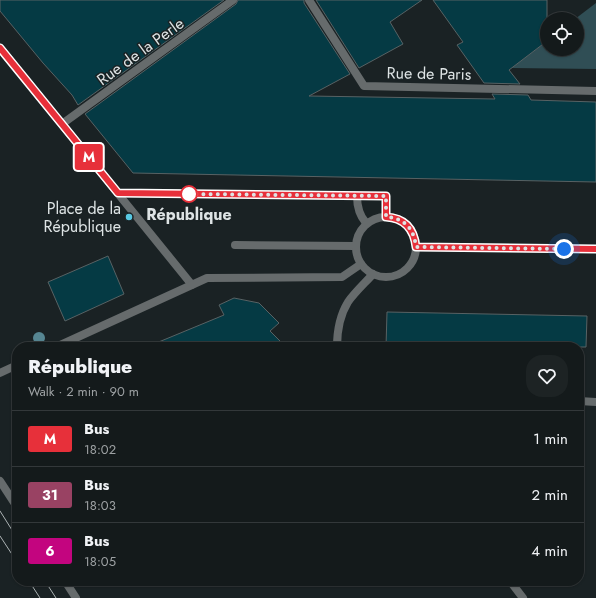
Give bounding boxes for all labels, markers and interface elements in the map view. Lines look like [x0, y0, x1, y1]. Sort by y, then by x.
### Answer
street label: Rue de la Perle [92, 12, 189, 91]
map controls [540, 12, 584, 56]
button: locate [540, 12, 584, 56]
street label: Rue de Paris [386, 61, 472, 86]
line badge: M [76, 144, 102, 170]
text: M [83, 147, 95, 167]
marker: République [180, 185, 198, 203]
place label: Place de la République [44, 197, 121, 238]
place label: République [146, 203, 232, 226]
marker: Place de la République [124, 212, 134, 222]
your location [554, 239, 574, 259]
text: République [28, 353, 132, 380]
button: heart [526, 355, 568, 397]
text: Walk · 2 min · 90 m [28, 382, 139, 401]
text: Bus [84, 418, 109, 440]
text: 1 min [533, 428, 568, 450]
text: M [44, 429, 56, 449]
text: 18:02 [84, 440, 116, 459]
text: Bus [84, 474, 109, 496]
text: 2 min [531, 484, 568, 506]
text: 31 [42, 485, 58, 505]
text: 18:03 [84, 496, 116, 515]
text: Bus [84, 530, 109, 552]
text: 4 min [531, 540, 568, 562]
text: 6 [45, 541, 55, 561]
text: 18:05 [84, 552, 116, 571]

